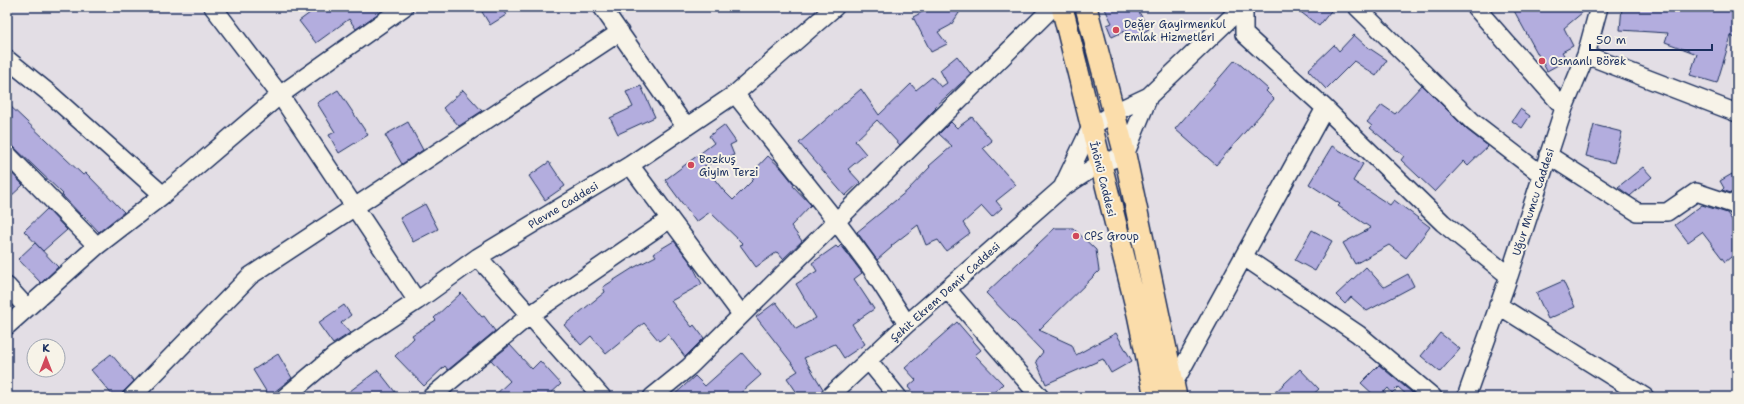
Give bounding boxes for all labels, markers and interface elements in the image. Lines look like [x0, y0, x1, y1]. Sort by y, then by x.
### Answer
place label: Değer Gayirmenkul Emlak Hizmetleri [1124, 17, 1227, 45]
marker: Değer Gayirmenkul Emlak Hizmetleri [1111, 25, 1121, 35]
scale bar [1590, 26, 1712, 52]
text: 50 m [1596, 32, 1626, 48]
place label: Osmanlı Börek [1550, 54, 1626, 69]
marker: Osmanlı Börek [1537, 56, 1547, 66]
street label: İnönü Caddesi [1086, 140, 1119, 218]
street label: Uğur Mumcu Caddesi [1509, 146, 1558, 258]
place label: Bozkuş Giyim Terzi [699, 152, 758, 180]
marker: Bozkuş Giyim Terzi [686, 160, 696, 170]
street label: Plevne Caddesi [525, 178, 601, 232]
place label: CPS Group [1084, 229, 1139, 244]
marker: CPS Group [1071, 231, 1081, 241]
street label: Şehit Ekrem Demir Caddesi [887, 239, 1004, 346]
north arrow [26, 338, 66, 378]
text: K [42, 341, 50, 356]

